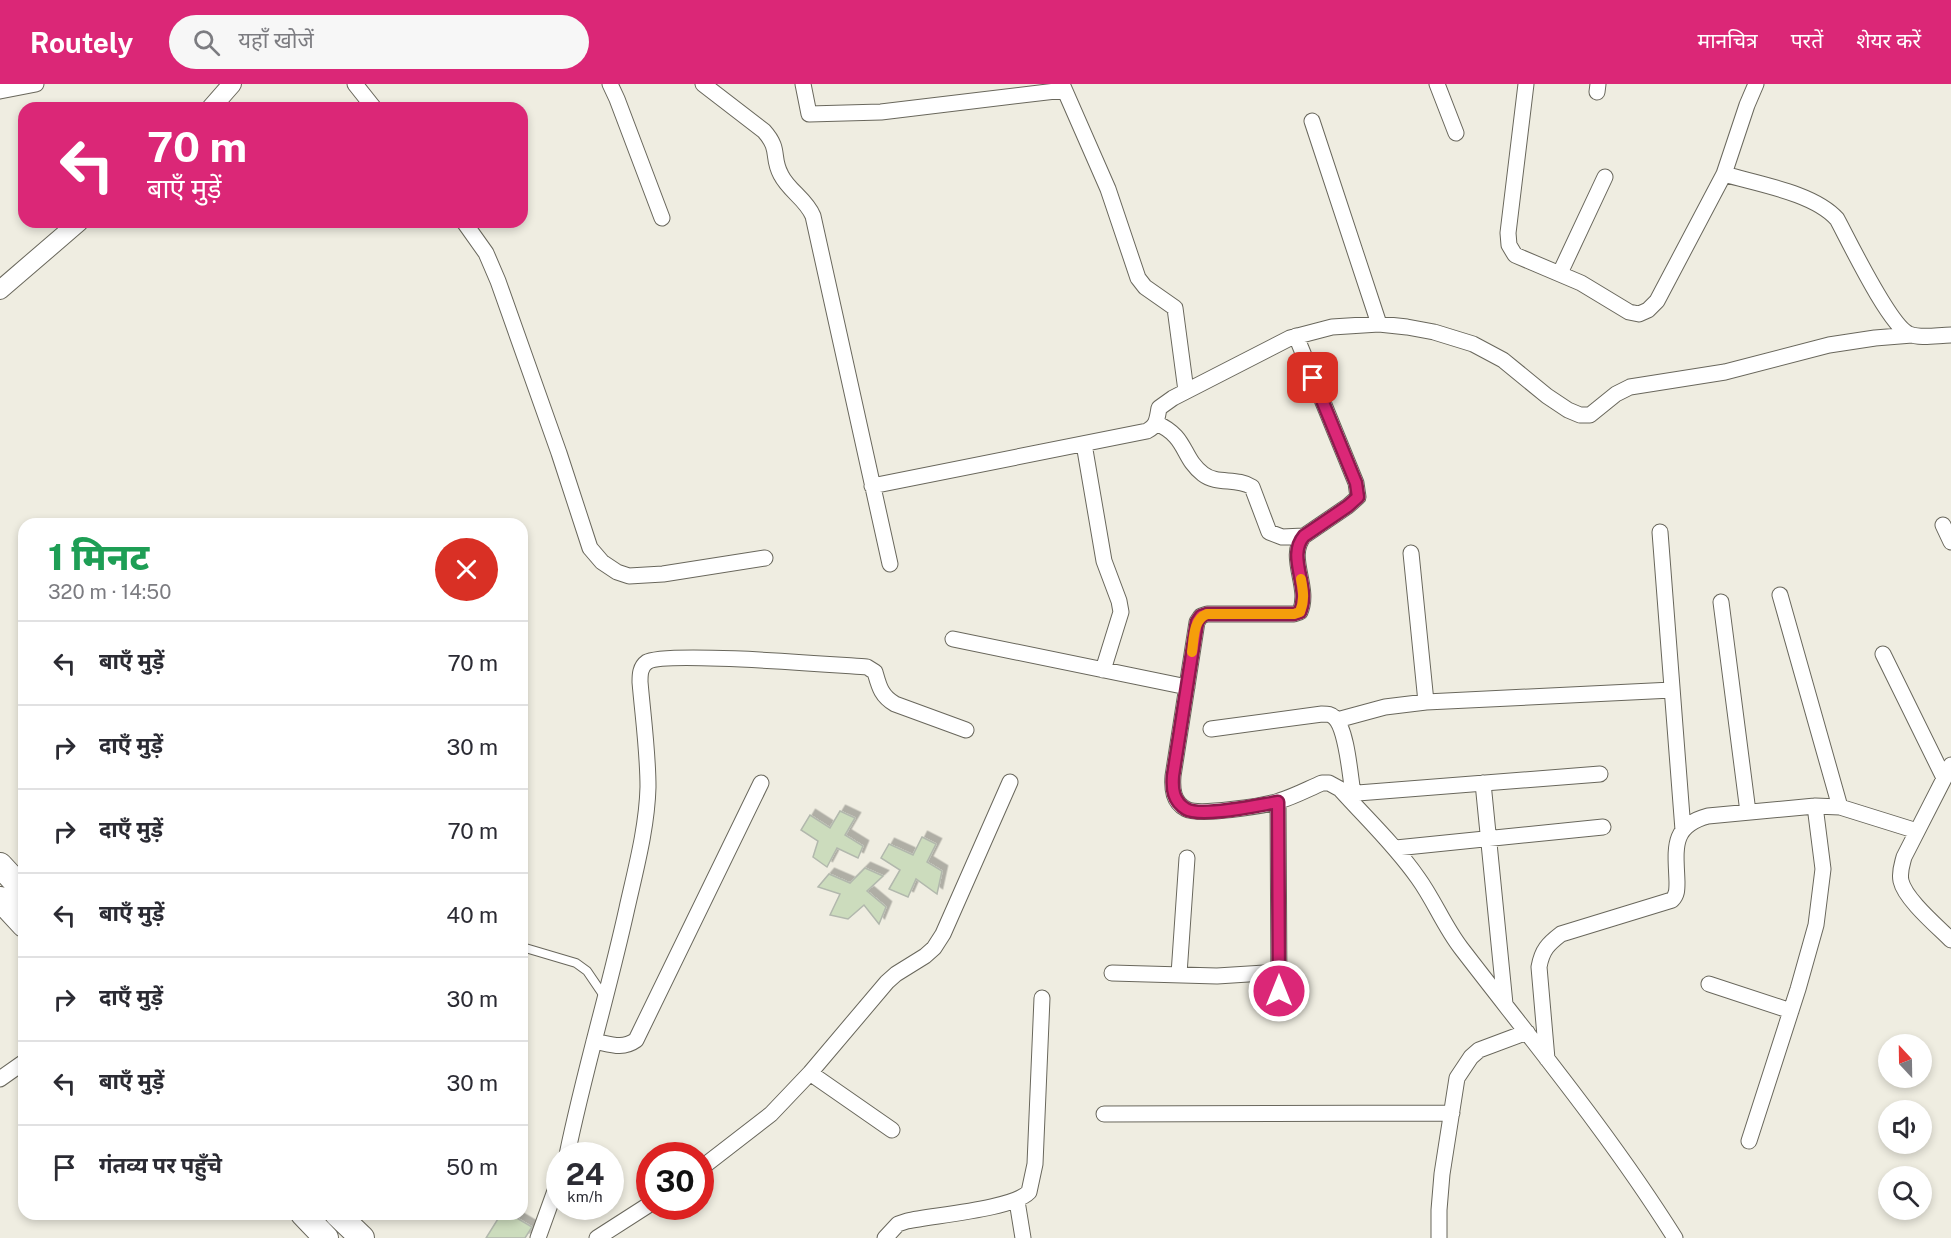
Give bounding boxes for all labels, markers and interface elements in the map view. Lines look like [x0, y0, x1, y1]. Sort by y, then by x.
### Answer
search box [169, 15, 589, 69]
text: Routely [30, 26, 133, 59]
icon: search [190, 26, 223, 59]
text: यहाँ खोजें [238, 27, 314, 53]
text: मानचित्र [1698, 28, 1758, 53]
text: परतें [1791, 28, 1823, 53]
text: शेयर करें [1856, 28, 1921, 53]
text: 70 m [147, 122, 247, 171]
icon: left [48, 126, 126, 204]
text: बाएँ मुड़ें [147, 172, 222, 204]
pin [1287, 352, 1338, 403]
icon: arrive [1296, 361, 1329, 394]
text: 1 मिनट [48, 536, 149, 578]
button: close [435, 538, 498, 601]
text: 320 m · 14:50 [48, 580, 171, 604]
icon: left [48, 647, 81, 680]
text: बाएँ मुड़ें [99, 648, 164, 674]
text: 70 m [447, 650, 498, 676]
icon: right [48, 731, 81, 764]
text: दाएँ मुड़ें [99, 732, 163, 758]
text: 30 m [446, 734, 498, 760]
icon: right [48, 815, 81, 848]
text: दाएँ मुड़ें [99, 816, 163, 842]
text: 70 m [447, 818, 498, 844]
icon: left [48, 899, 81, 932]
text: बाएँ मुड़ें [99, 900, 164, 926]
text: 40 m [446, 902, 498, 928]
position arrow [1247, 959, 1311, 1023]
icon: right [48, 983, 81, 1016]
text: दाएँ मुड़ें [99, 984, 163, 1010]
text: 30 m [446, 986, 498, 1012]
north arrow [1878, 1034, 1932, 1088]
map controls [1878, 1034, 1932, 1220]
icon: left [48, 1067, 81, 1100]
text: बाएँ मुड़ें [99, 1068, 164, 1094]
text: 30 m [446, 1070, 498, 1096]
button: sound [1878, 1100, 1932, 1154]
speed limit sign: 30 [636, 1142, 714, 1220]
icon: arrive [48, 1151, 81, 1184]
text: गंतव्य पर पहुँचे [99, 1152, 222, 1178]
text: 50 m [446, 1154, 498, 1180]
text: 24 [566, 1156, 604, 1192]
button: search [1878, 1166, 1932, 1220]
text: km/h [567, 1188, 603, 1205]

